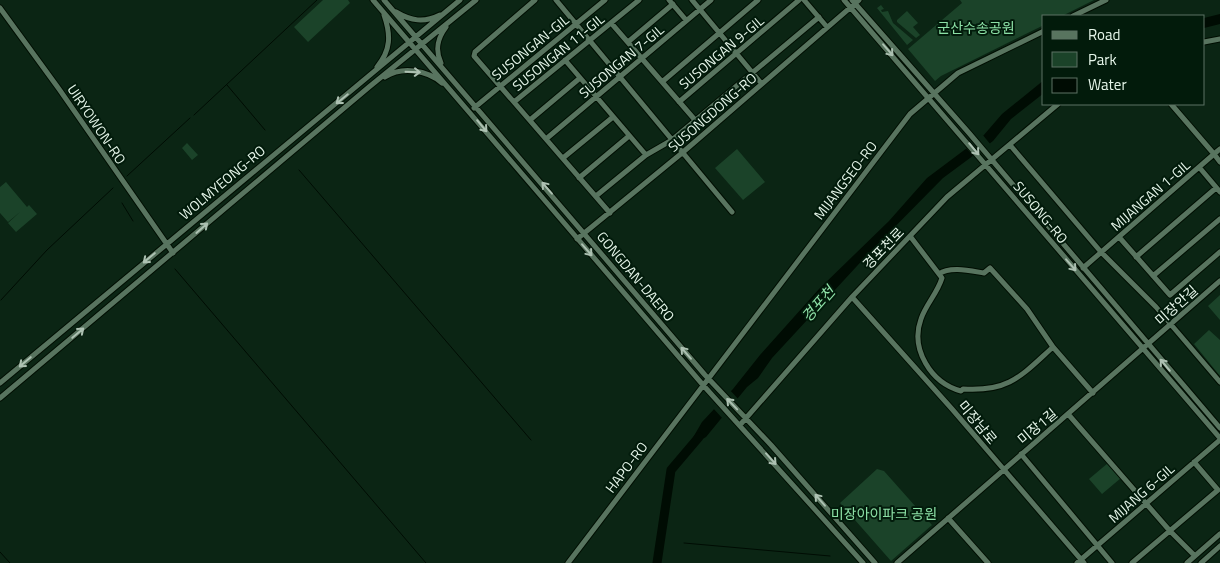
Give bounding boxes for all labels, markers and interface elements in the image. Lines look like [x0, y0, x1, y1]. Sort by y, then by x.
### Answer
street label: SUSONGAN 11-GIL [507, 8, 609, 96]
street label: SUSONGAN-GIL [487, 9, 573, 85]
street label: SUSONGAN 9-GIL [674, 10, 768, 94]
legend [1042, 15, 1205, 105]
park label: 군산수송공원 [937, 17, 1015, 38]
street label: SUSONGAN 7-GIL [574, 19, 668, 103]
text: Road [1088, 23, 1120, 46]
one-way arrow [882, 43, 894, 56]
text: Park [1088, 48, 1117, 71]
one-way arrow [404, 67, 420, 76]
street label: SUSONGDONG-RO [663, 67, 761, 157]
text: Water [1088, 73, 1127, 96]
street label: UIRYOWON-RO [63, 80, 131, 168]
one-way arrow [335, 93, 348, 104]
one-way arrow [476, 120, 488, 133]
street label: MIJANGSEO-RO [808, 136, 882, 224]
street label: WOLMYEONG-RO [174, 140, 270, 224]
one-way arrow [968, 142, 979, 155]
street label: MIJANGAN 1-GIL [1106, 154, 1195, 235]
street label: SUSONG-RO [1009, 176, 1073, 248]
one-way arrow [541, 182, 553, 195]
street label: 경포천로 [858, 222, 909, 274]
one-way arrow [195, 223, 208, 234]
street label: GONGDAN-DAERO [592, 227, 680, 325]
one-way arrow [581, 244, 593, 257]
one-way arrow [143, 252, 156, 263]
one-way arrow [1066, 258, 1077, 271]
water label: 경포천 [796, 279, 842, 327]
street label: 미장안길 [1150, 280, 1202, 330]
one-way arrow [71, 327, 84, 338]
one-way arrow [680, 346, 691, 359]
one-way arrow [18, 357, 31, 368]
one-way arrow [1160, 359, 1171, 372]
street label: 미장남로 [953, 396, 1003, 449]
one-way arrow [726, 397, 738, 410]
street label: 미장1길 [1012, 403, 1062, 449]
street label: HAPO-RO [600, 437, 652, 497]
one-way arrow [765, 453, 777, 466]
street label: MIJANG 6-GIL [1103, 458, 1179, 528]
one-way arrow [814, 493, 825, 506]
park label: 미장아이파크 공원 [831, 503, 937, 524]

